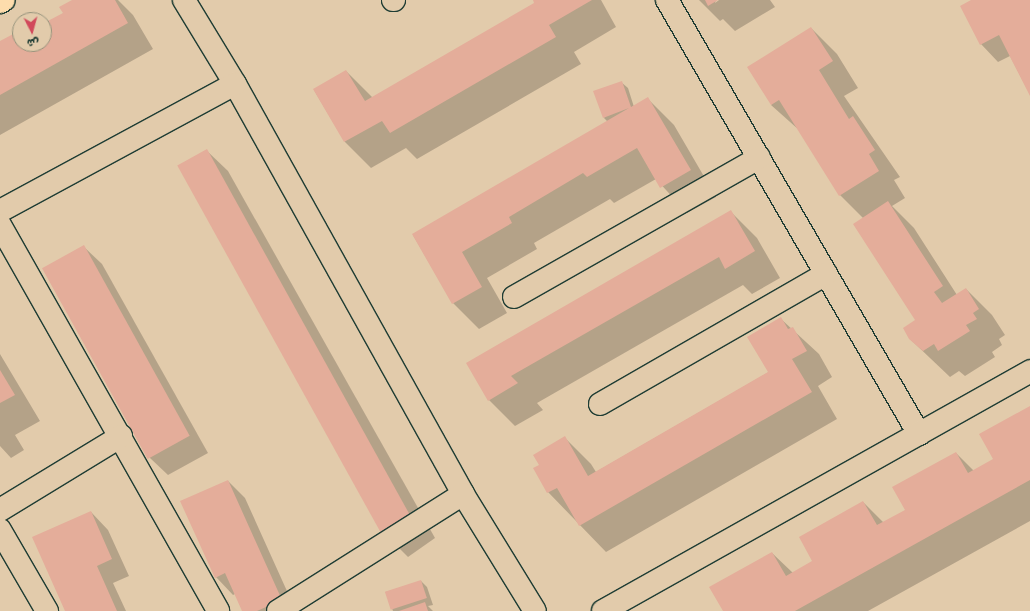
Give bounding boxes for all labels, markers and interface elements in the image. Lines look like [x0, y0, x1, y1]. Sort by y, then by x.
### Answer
north arrow [12, 12, 52, 52]
text: ش [26, 35, 40, 51]

